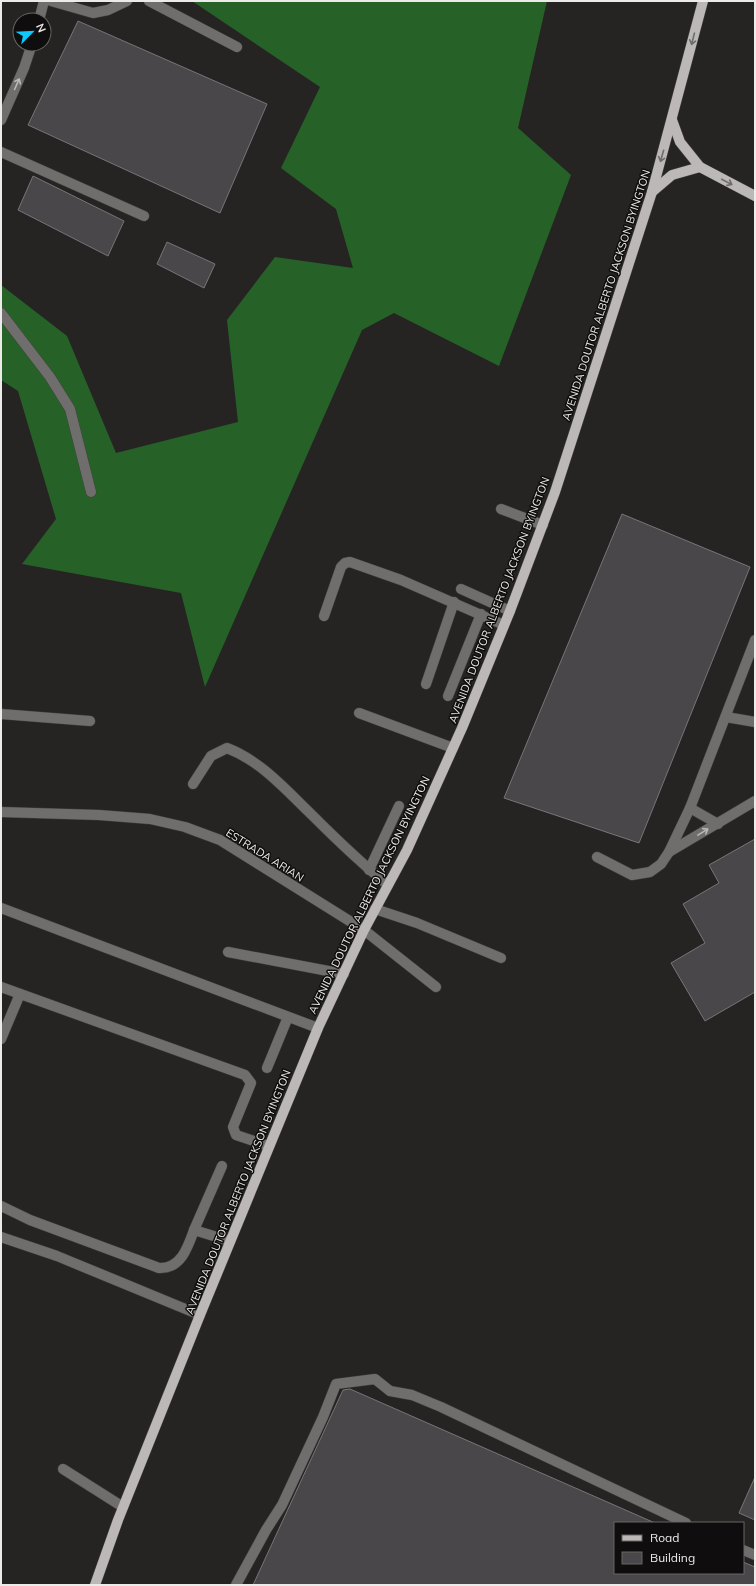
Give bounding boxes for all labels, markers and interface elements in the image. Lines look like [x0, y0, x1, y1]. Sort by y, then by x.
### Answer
north arrow [12, 12, 52, 52]
text: N [33, 21, 49, 35]
one-way arrow [689, 32, 697, 45]
one-way arrow [14, 79, 21, 91]
one-way arrow [658, 150, 665, 163]
street label: AVENIDA DOUTOR ALBERTO JACKSON BYINGTON [559, 168, 653, 422]
one-way arrow [721, 179, 733, 186]
street label: AVENIDA DOUTOR ALBERTO JACKSON BYINGTON [445, 475, 553, 725]
street label: AVENIDA DOUTOR ALBERTO JACKSON BYINGTON [305, 774, 433, 1016]
street label: ESTRADA ARIAN [223, 825, 307, 885]
one-way arrow [697, 828, 709, 836]
street label: AVENIDA DOUTOR ALBERTO JACKSON BYINGTON [182, 1068, 294, 1316]
legend [614, 1522, 744, 1574]
text: Road [650, 1530, 679, 1545]
text: Building [650, 1550, 695, 1565]

